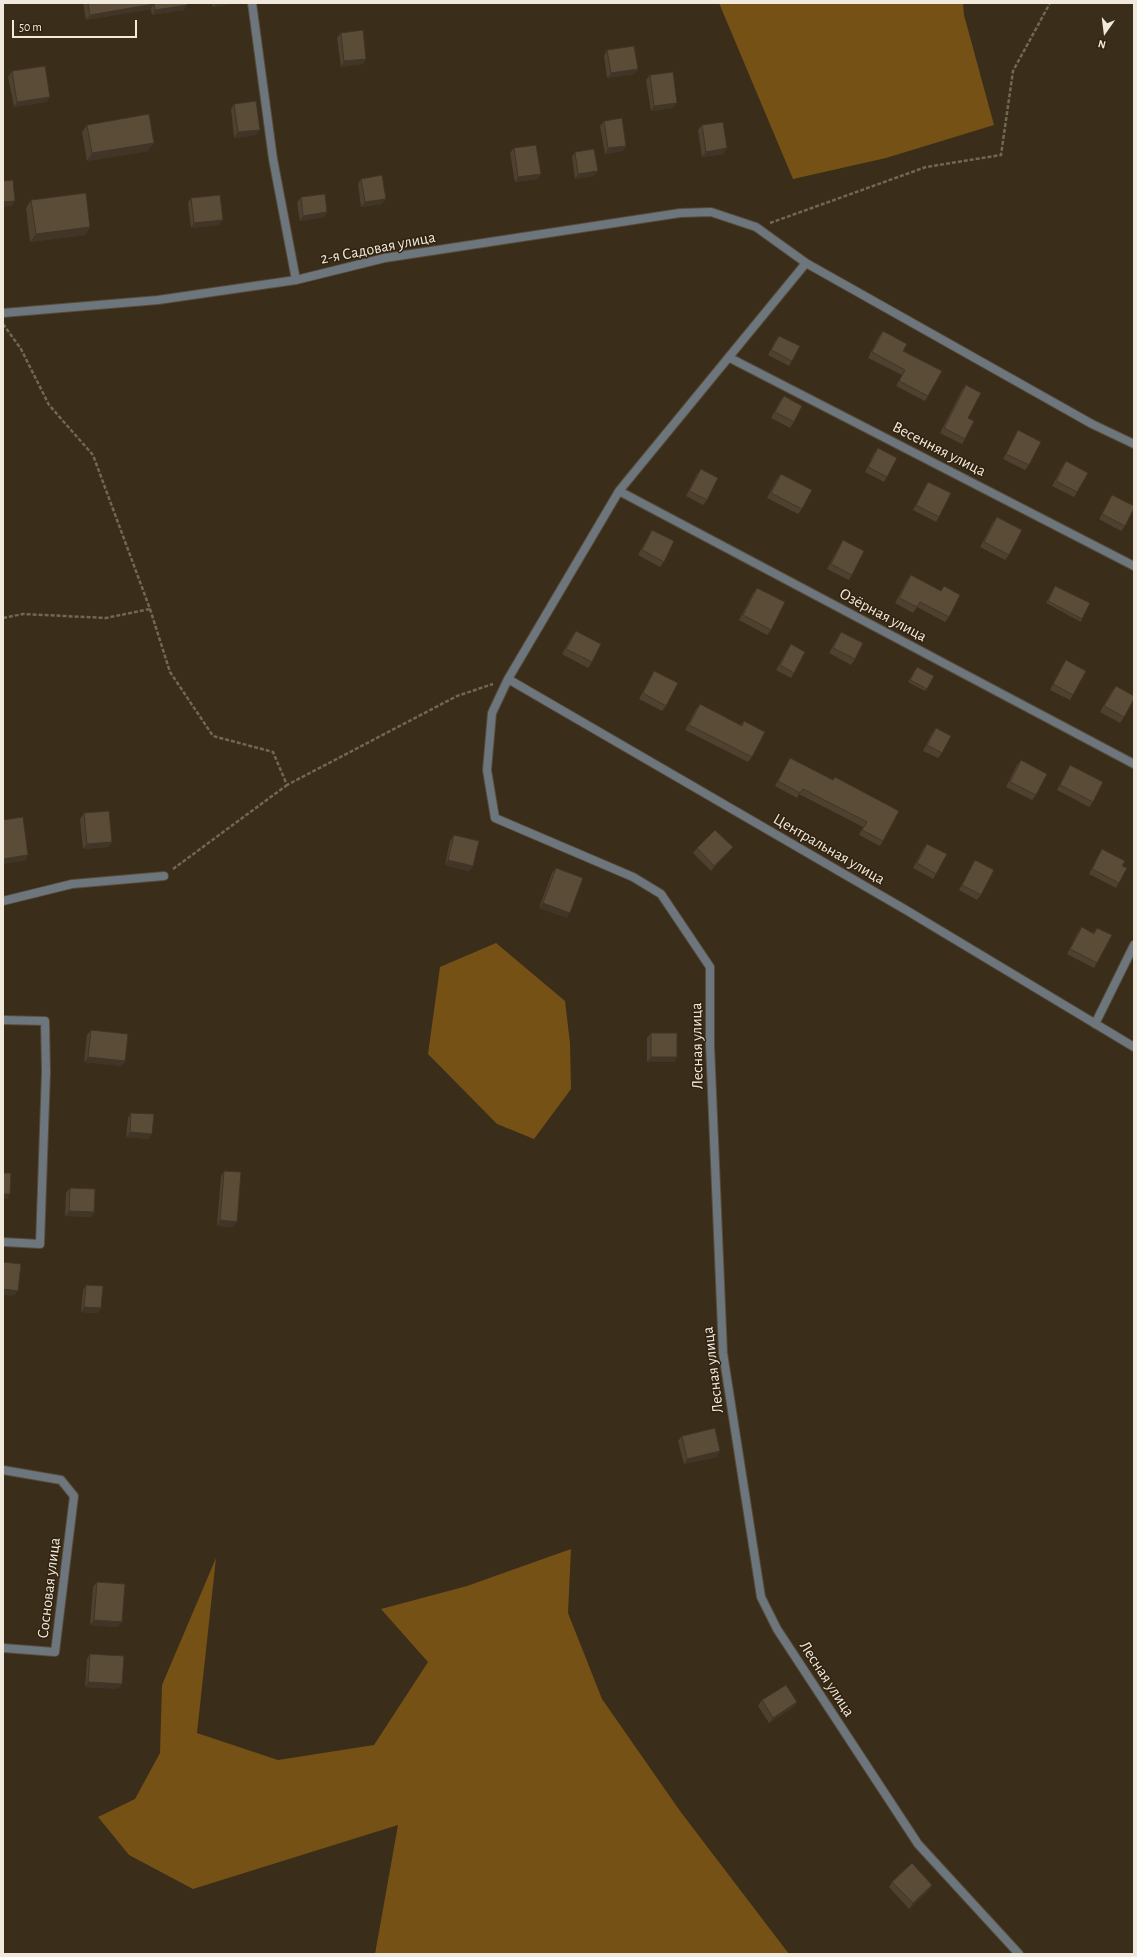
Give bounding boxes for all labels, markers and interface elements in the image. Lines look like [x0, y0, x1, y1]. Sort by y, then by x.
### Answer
scale bar [14, 12, 139, 38]
north arrow [1085, 12, 1125, 52]
text: 50 m [19, 21, 42, 33]
text: N [1097, 38, 1107, 50]
street label: 2-я Садовая улица [319, 227, 437, 269]
street label: Весенняя улица [889, 417, 989, 481]
street label: Озёрная улица [836, 584, 930, 646]
street label: Центральная улица [770, 809, 888, 889]
street label: Лесная улица [687, 1002, 707, 1090]
street label: Лесная улица [698, 1326, 728, 1414]
street label: Сосновая улица [33, 1536, 65, 1640]
street label: Лесная улица [795, 1637, 859, 1721]

